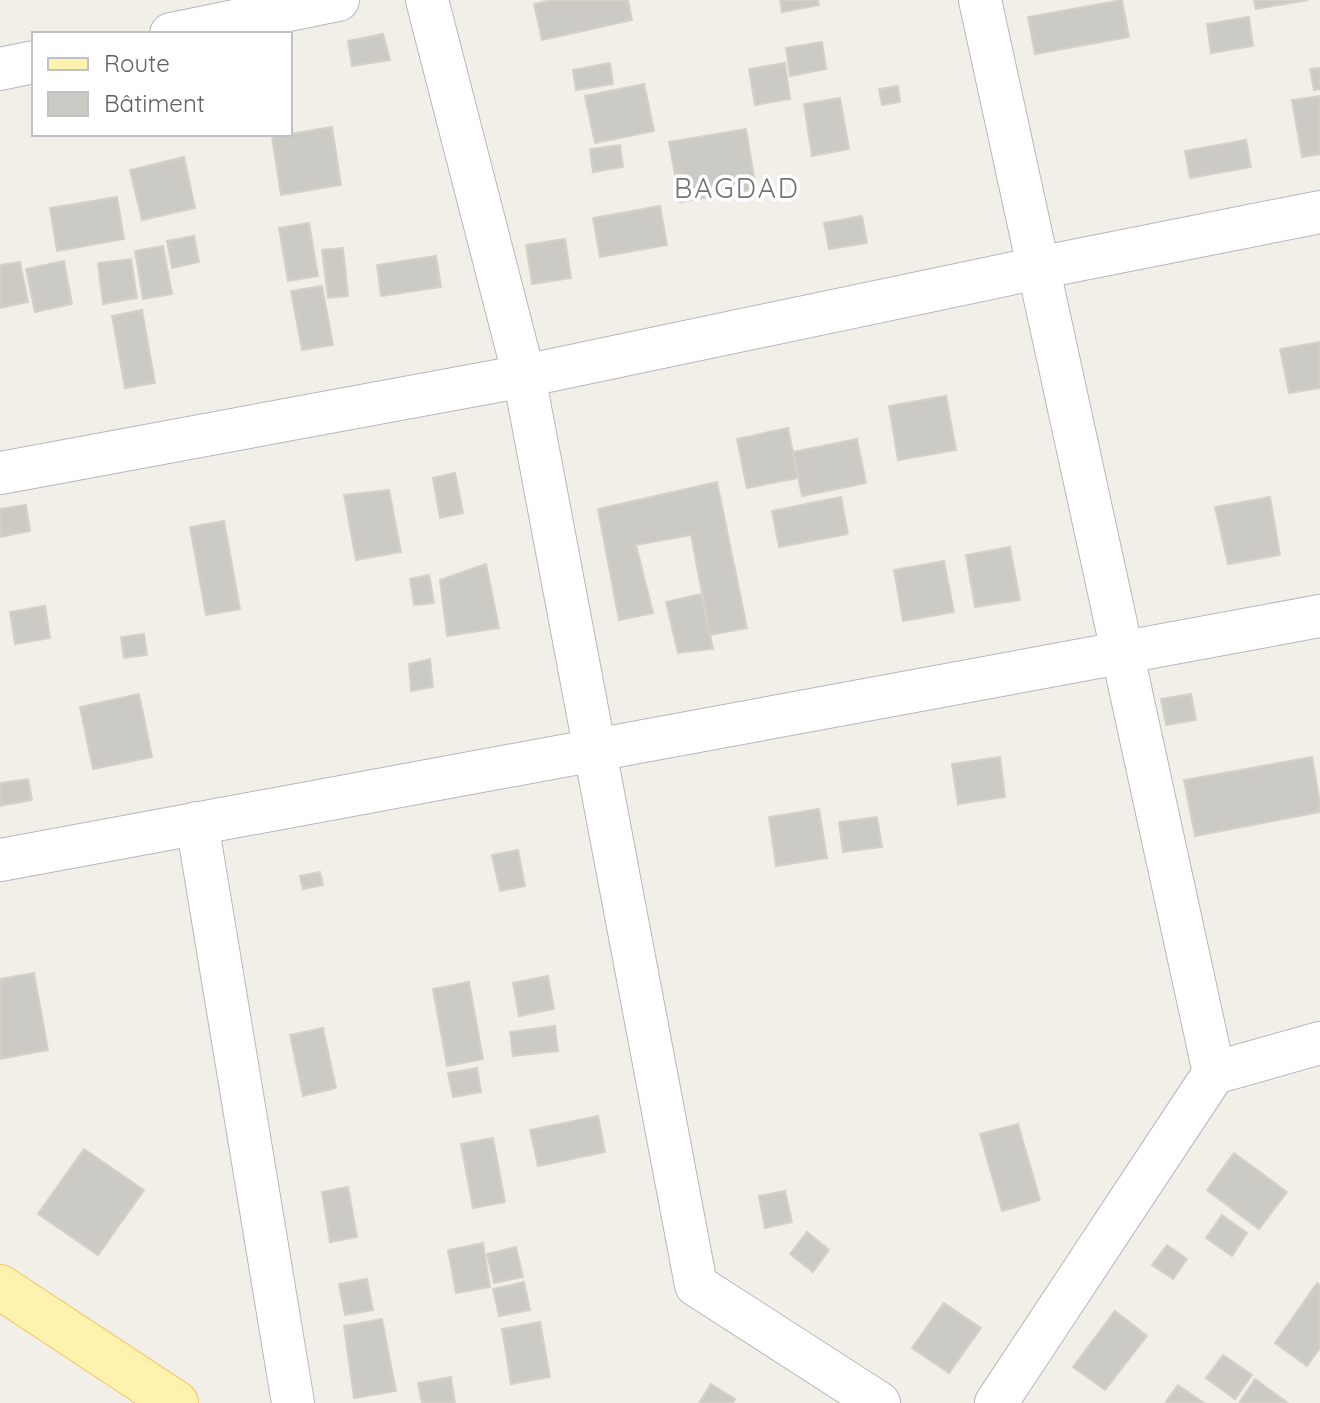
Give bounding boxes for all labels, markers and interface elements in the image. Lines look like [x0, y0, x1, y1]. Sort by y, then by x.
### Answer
legend [32, 32, 292, 136]
text: Route [104, 48, 170, 78]
text: Bâtiment [104, 88, 205, 118]
district label: BAGDAD [674, 170, 800, 205]

